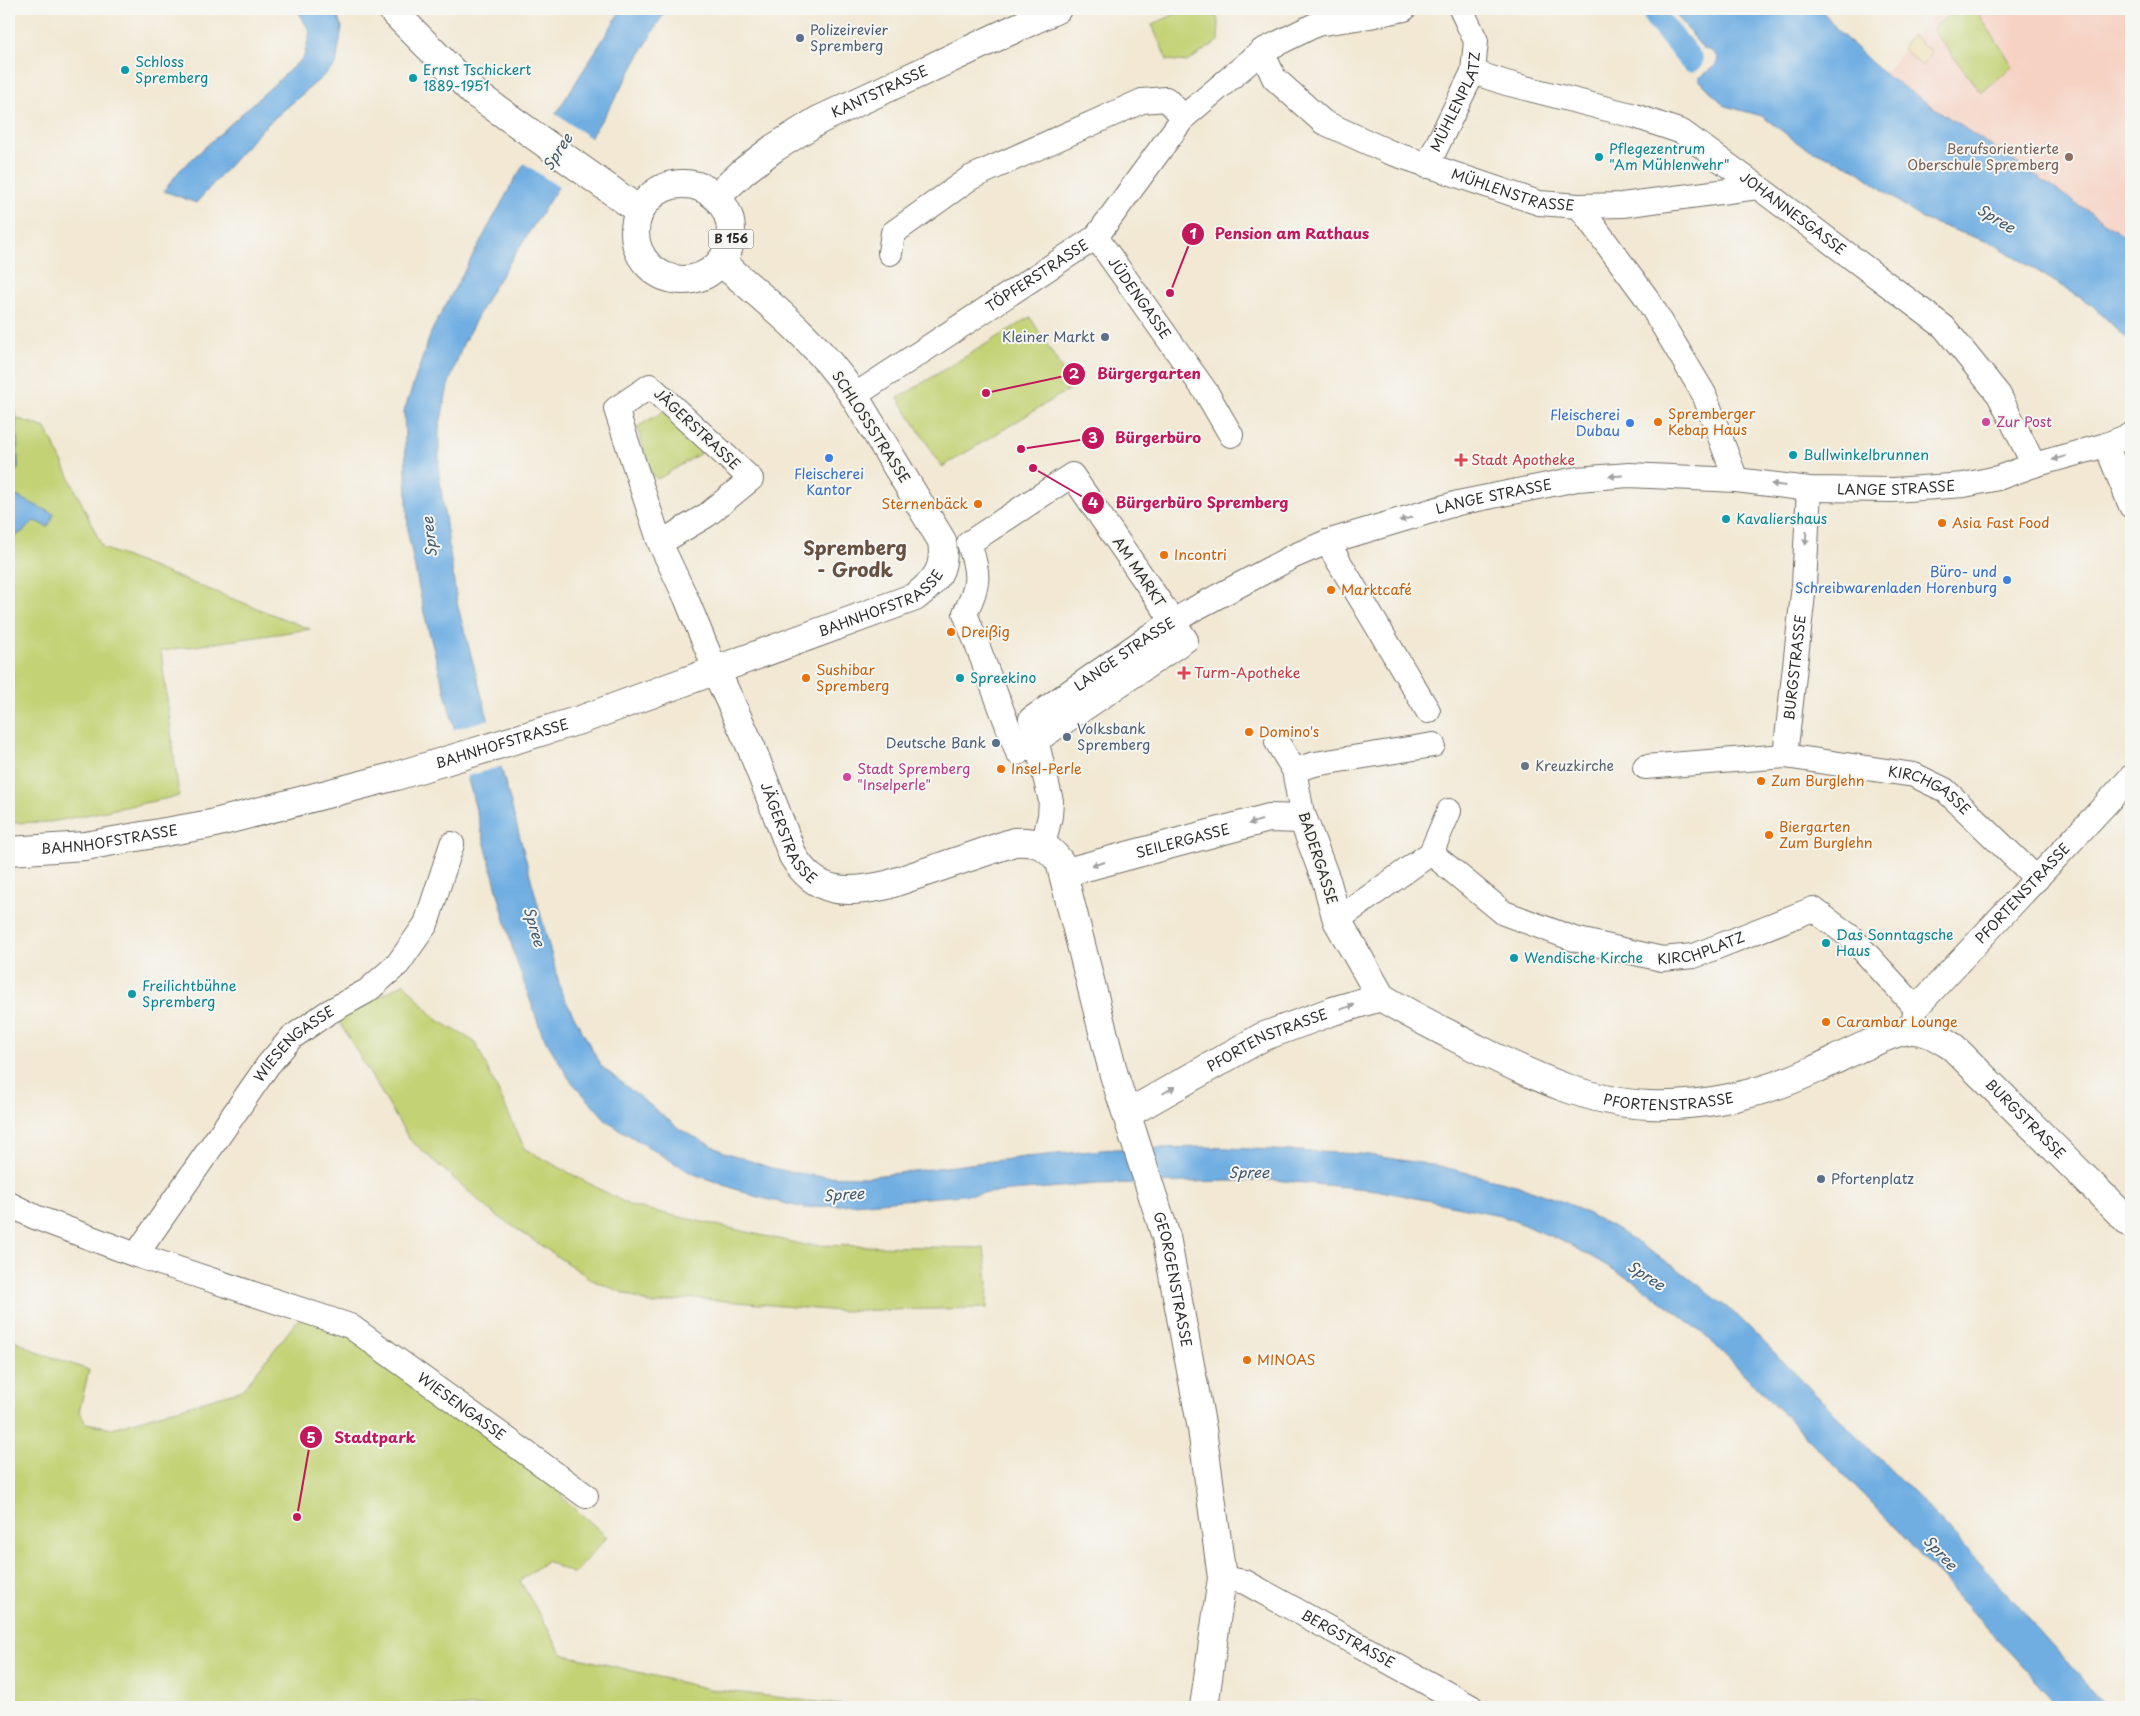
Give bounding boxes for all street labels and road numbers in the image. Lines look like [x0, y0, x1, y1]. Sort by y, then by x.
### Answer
street label: MÜHLENPLATZ [1425, 51, 1485, 155]
street label: KANTSTRASSE [828, 60, 931, 123]
street label: MÜHLENSTRASSE [1449, 163, 1575, 216]
street label: JOHANNESGASSE [1736, 166, 1851, 260]
road number: B 156 [708, 230, 754, 248]
street label: TÖPFERSTRASSE [981, 234, 1092, 317]
street label: JÜDENGASSE [1103, 252, 1176, 343]
street label: SCHLOSSSTRASSE [827, 367, 916, 487]
street label: JÄGERSTRASSE [650, 383, 745, 474]
street label: LANGE STRASSE [1433, 473, 1554, 519]
street label: LANGE STRASSE [1837, 475, 1956, 500]
street label: AM MARKT [1108, 532, 1171, 612]
street label: BAHNHOFSTRASSE [815, 565, 948, 642]
street label: LANGE STRASSE [1069, 612, 1179, 696]
street label: BURGSTRASSE [1778, 614, 1811, 721]
street label: BAHNHOFSTRASSE [433, 713, 571, 773]
street label: KIRCHGASSE [1887, 760, 1976, 819]
street label: JÄGERSTRASSE [756, 779, 822, 889]
street label: BADERGASSE [1294, 809, 1343, 907]
street label: SEILERGASSE [1133, 818, 1232, 863]
street label: BAHNHOFSTRASSE [40, 819, 179, 859]
street label: PFORTENSTRASSE [1970, 838, 2075, 948]
street label: KIRCHPLATZ [1656, 926, 1748, 969]
street label: WIESENGASSE [248, 1000, 338, 1086]
street label: PFORTENSTRASSE [1203, 1003, 1330, 1076]
street label: BURGSTRASSE [1981, 1074, 2071, 1163]
street label: PFORTENSTRASSE [1602, 1086, 1735, 1115]
street label: GEORGENSTRASSE [1149, 1209, 1197, 1349]
street label: WIESENGASSE [413, 1367, 510, 1445]
street label: BERGSTRASSE [1298, 1604, 1399, 1673]

